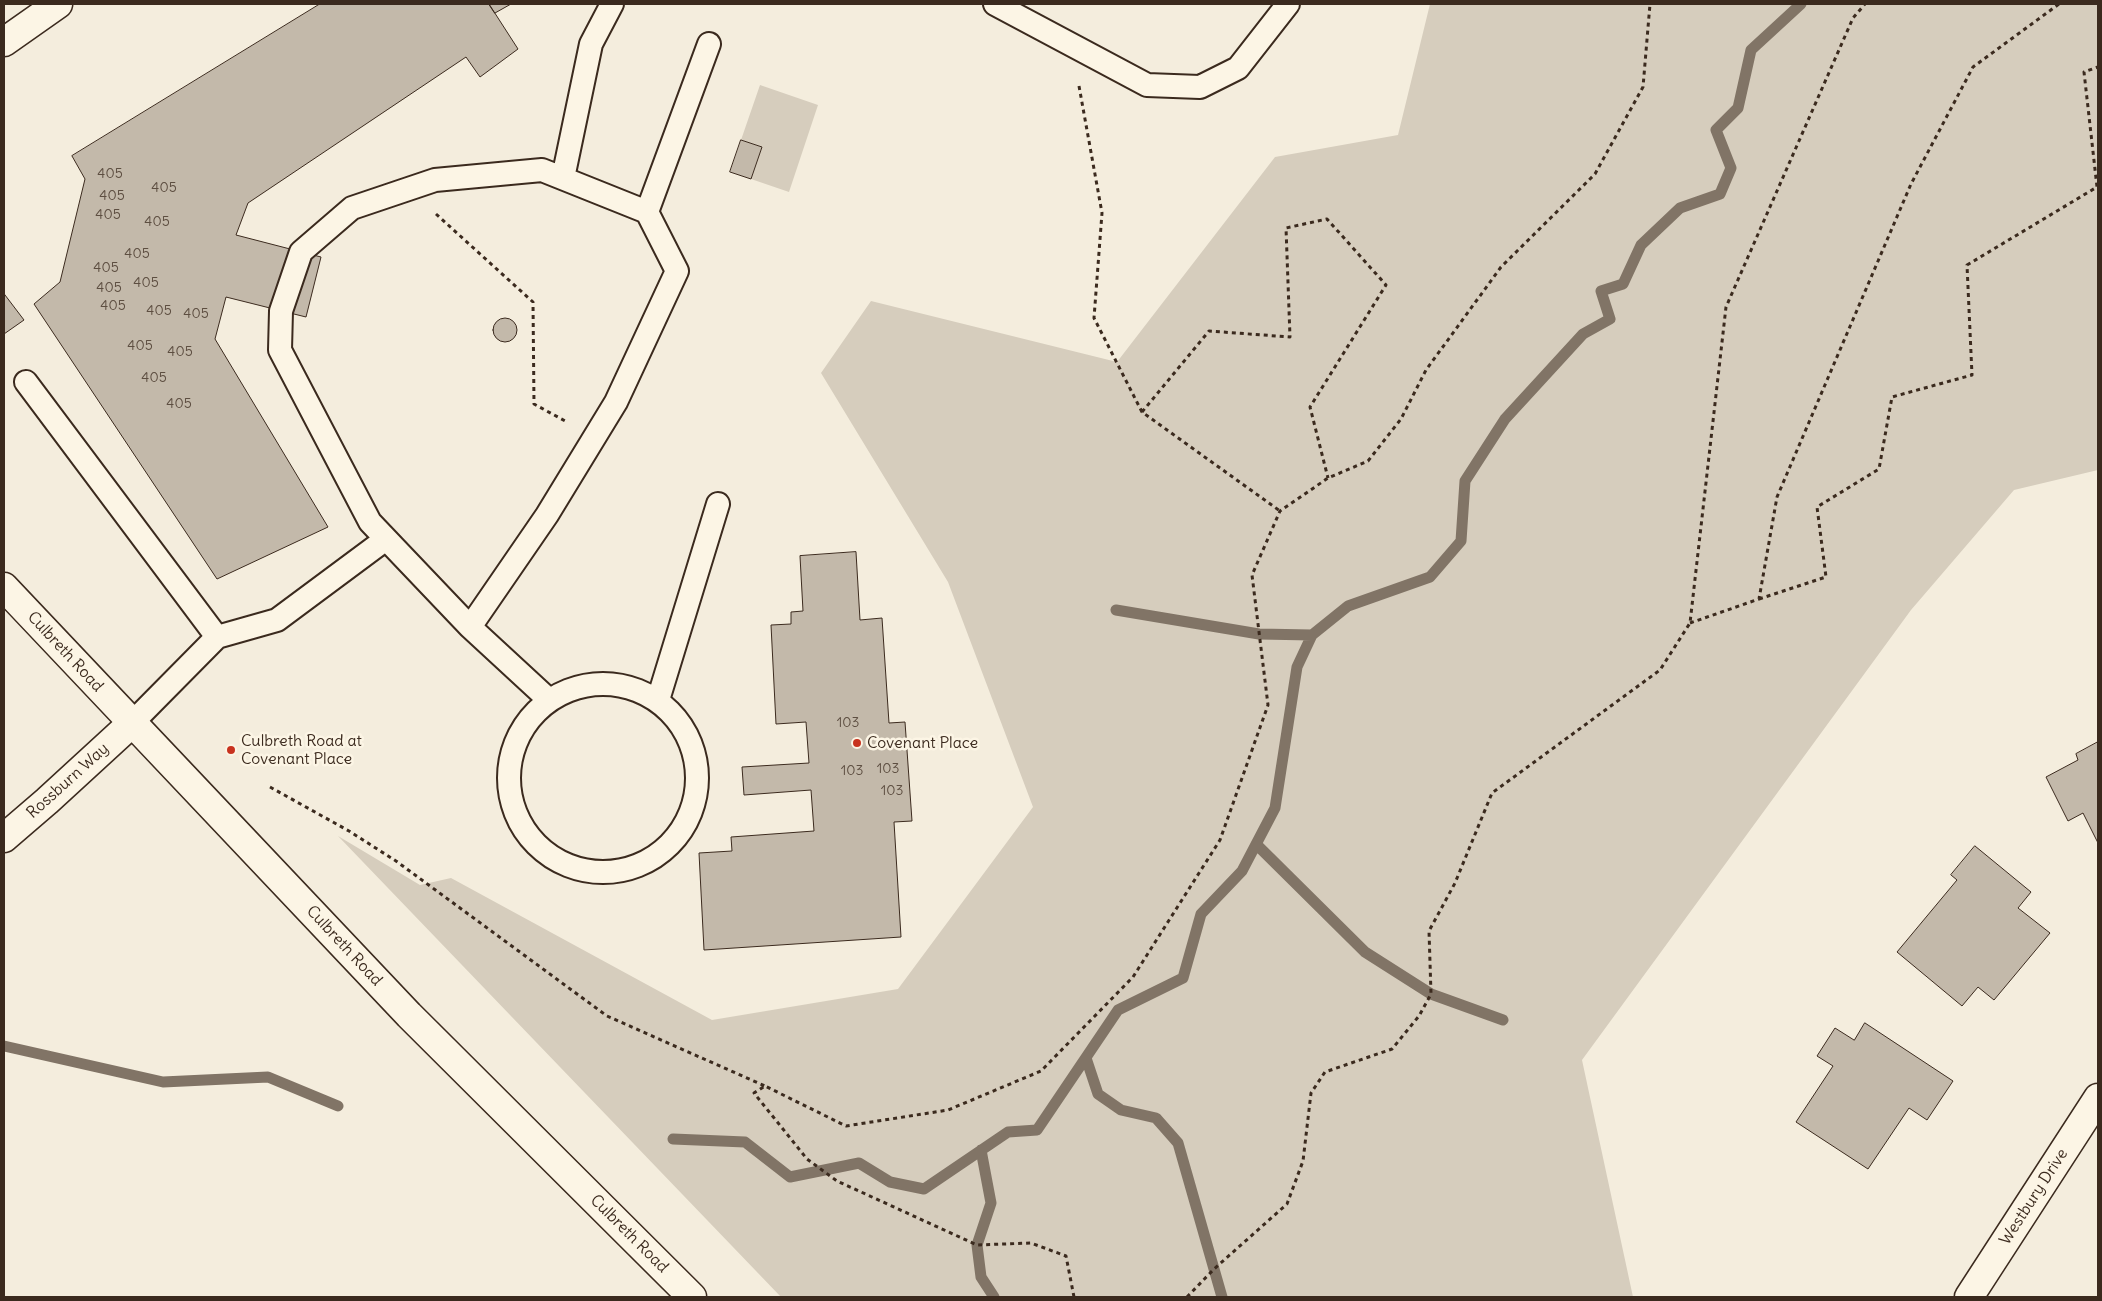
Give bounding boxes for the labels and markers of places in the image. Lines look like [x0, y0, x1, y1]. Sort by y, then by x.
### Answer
place label: Culbreth Road at Covenant Place [241, 731, 362, 769]
place label: Covenant Place [867, 733, 978, 753]
marker: Covenant Place [851, 737, 863, 749]
marker: Culbreth Road at Covenant Place [225, 744, 237, 756]

